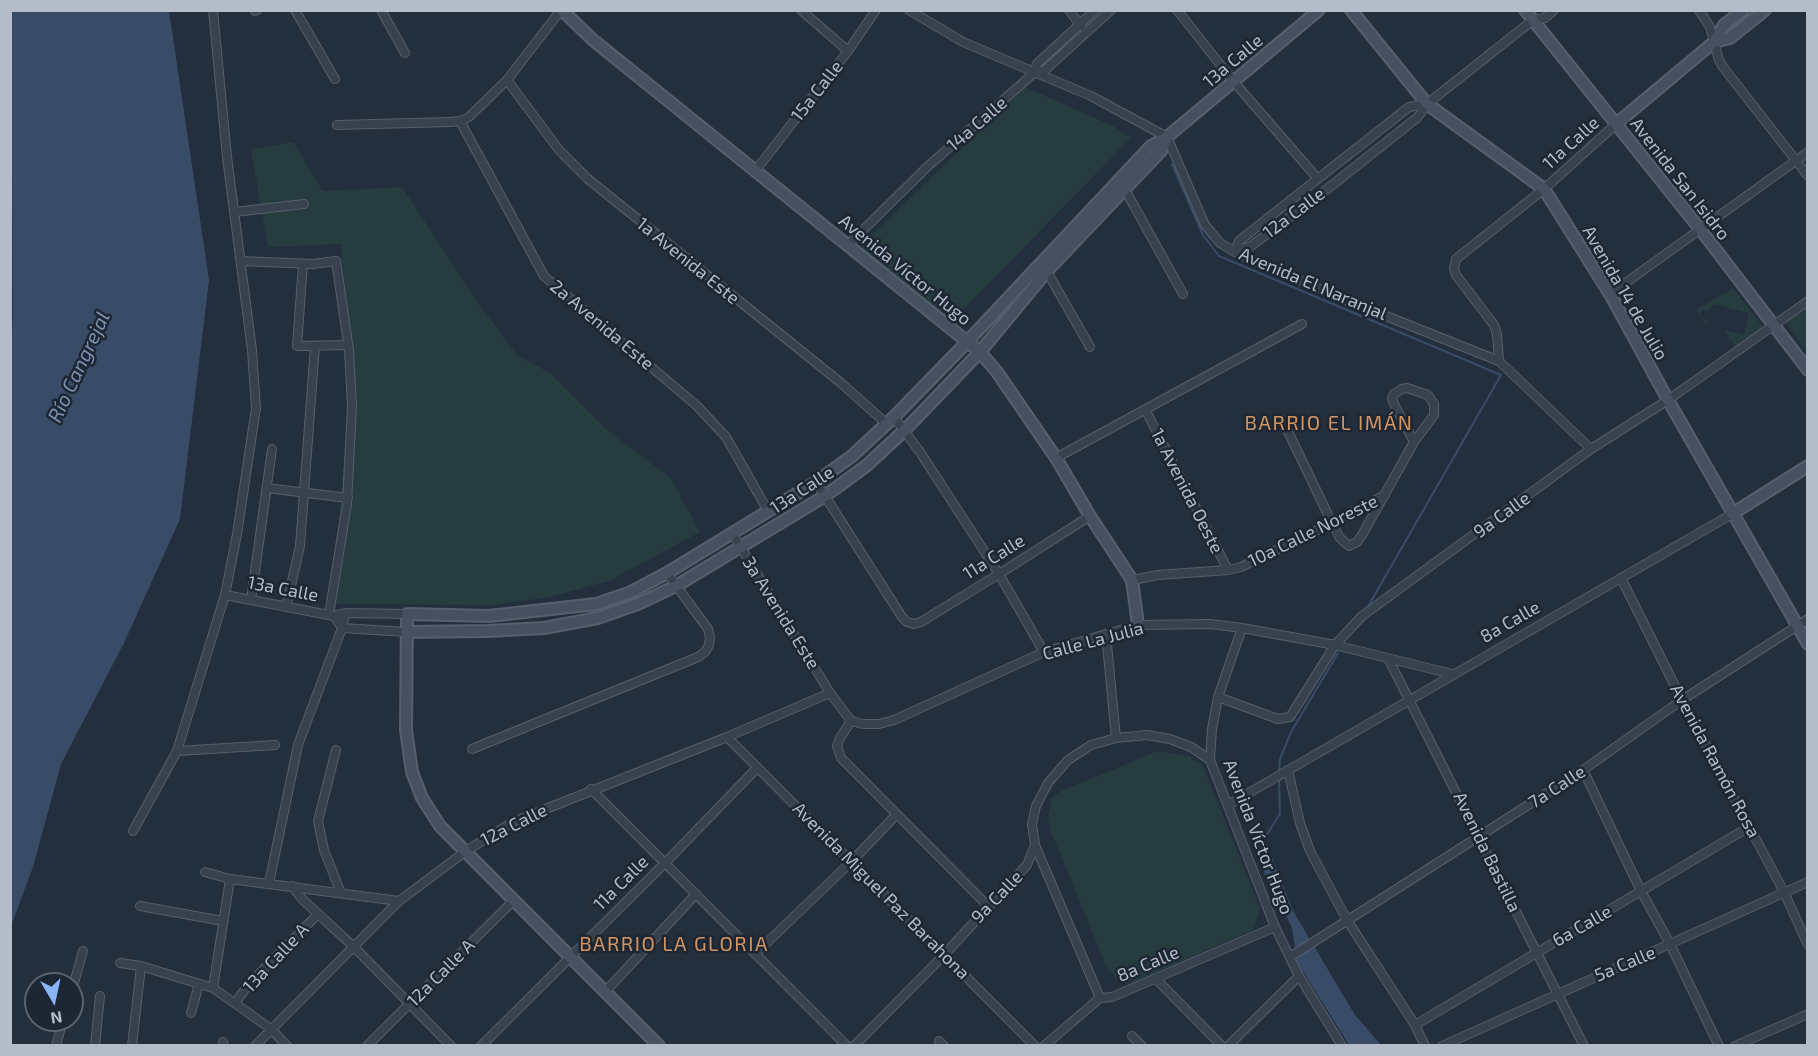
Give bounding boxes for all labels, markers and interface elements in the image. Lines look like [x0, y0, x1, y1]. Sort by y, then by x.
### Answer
street label: 13a Calle [1199, 30, 1267, 92]
street label: 15a Calle [787, 56, 847, 126]
street label: 14a Calle [943, 92, 1011, 156]
street label: 11a Calle [1538, 112, 1604, 174]
street label: Avenida San Isidro [1626, 114, 1734, 244]
street label: 12a Calle [1259, 183, 1329, 243]
street label: Avenida Víctor Hugo [834, 210, 976, 330]
street label: 1a Avenida Este [632, 213, 744, 309]
street label: Avenida 14 de Julio [1578, 222, 1672, 364]
street label: Avenida El Naranjal [1236, 243, 1390, 325]
street label: 2a Avenida Este [546, 275, 658, 375]
water label: Río Cangrejal [43, 308, 115, 426]
district label: BARRIO EL IMÁN [1245, 411, 1413, 435]
street label: 1a Avenida Oeste [1146, 425, 1228, 557]
street label: 13a Calle [766, 461, 838, 519]
street label: 9a Calle [1469, 487, 1535, 543]
street label: 10a Calle Noreste [1245, 490, 1381, 572]
street label: 11a Calle [959, 530, 1029, 584]
street label: 3a Avenida Este [738, 553, 824, 673]
street label: 13a Calle [246, 572, 320, 606]
street label: 8a Calle [1476, 596, 1544, 648]
street label: Calle La Julia [1040, 617, 1146, 665]
street label: Avenida Ramón Rosa [1665, 681, 1765, 841]
street label: Avenida Víctor Hugo [1219, 757, 1297, 917]
street label: 7a Calle [1524, 761, 1590, 813]
street label: Avenida Bastilla [1449, 788, 1525, 916]
street label: Avenida Miguel Paz Barahona [788, 798, 974, 984]
street label: 12a Calle [477, 799, 551, 851]
street label: 11a Calle [589, 851, 653, 915]
street label: 9a Calle [967, 866, 1027, 928]
street label: 6a Calle [1549, 900, 1615, 952]
street label: 13a Calle A [239, 919, 313, 997]
district label: BARRIO LA GLORIA [579, 932, 769, 956]
street label: 12a Calle A [403, 935, 479, 1011]
street label: 8a Calle [1114, 941, 1182, 987]
street label: 5a Calle [1591, 942, 1659, 986]
north arrow [24, 972, 84, 1032]
text: N [49, 1008, 64, 1029]

